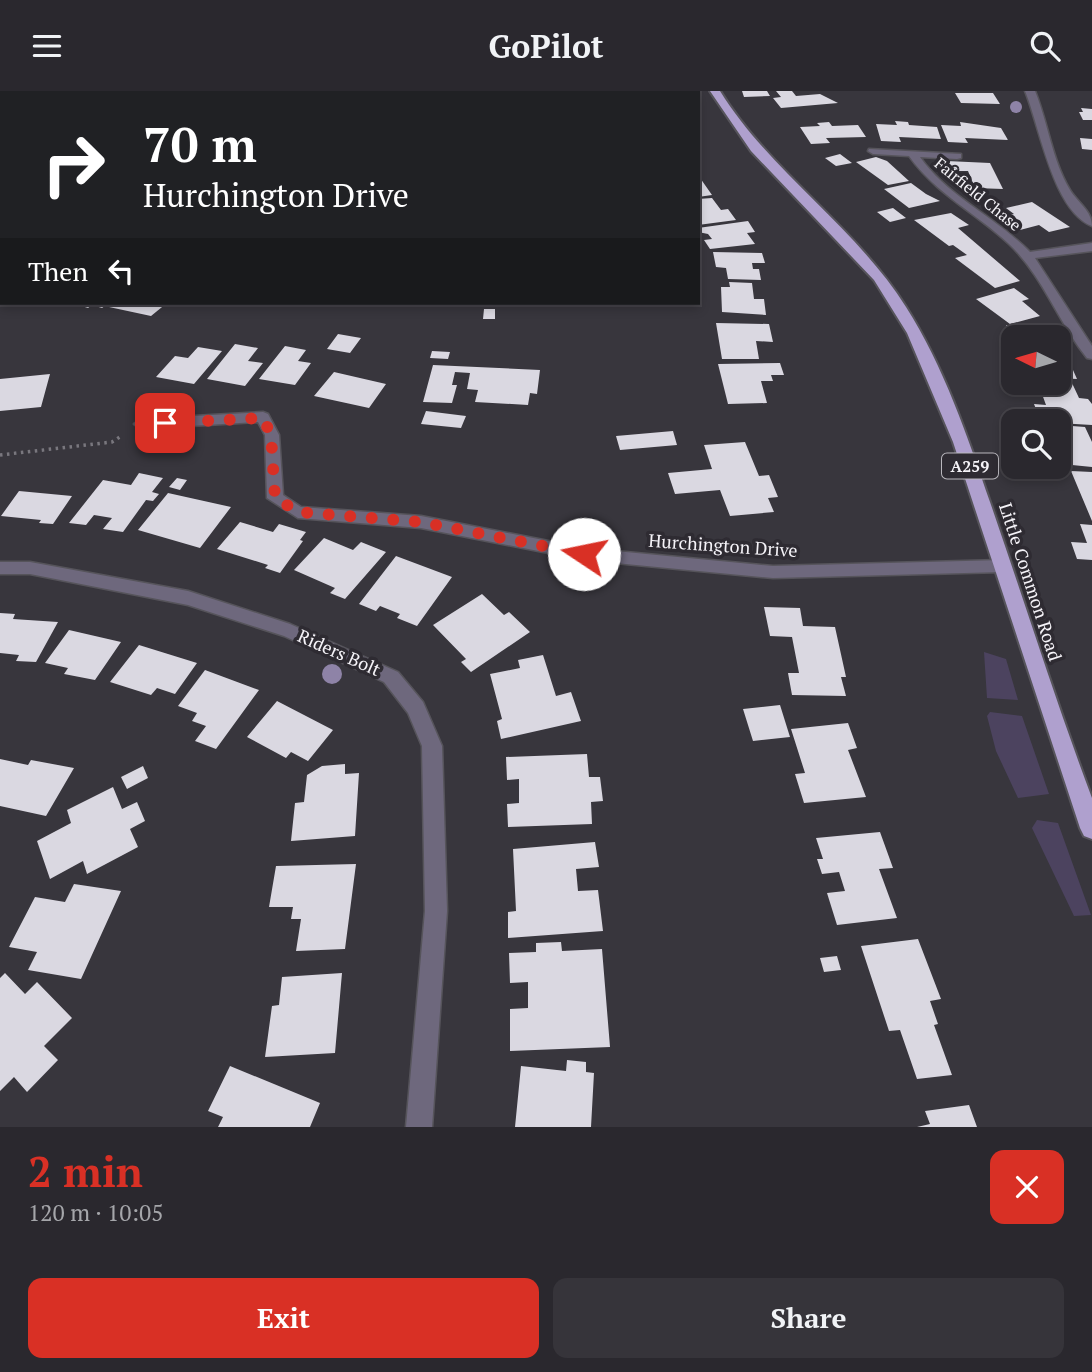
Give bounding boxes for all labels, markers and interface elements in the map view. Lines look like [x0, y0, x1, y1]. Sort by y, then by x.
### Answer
text: GoPilot [488, 25, 604, 67]
icon: menu [28, 27, 66, 65]
icon: search [1026, 27, 1064, 65]
text: 70 m [143, 111, 257, 176]
icon: right [28, 119, 119, 210]
street label: Fairfield Chase [930, 152, 1026, 236]
text: Hurchington Drive [143, 174, 409, 216]
icon: left [102, 252, 140, 290]
text: Then [28, 254, 88, 288]
north arrow [1001, 325, 1071, 395]
map controls [1001, 325, 1071, 479]
pin [135, 393, 195, 453]
icon: arrive [146, 404, 184, 442]
button: search [1001, 409, 1071, 479]
road number: A259 [942, 453, 998, 479]
street label: Little Common Road [994, 500, 1068, 664]
position arrow [547, 517, 621, 591]
street label: Hurchington Drive [648, 528, 798, 562]
street label: Riders Bolt [294, 623, 385, 681]
text: 2 min [28, 1143, 143, 1199]
button: close [990, 1150, 1064, 1224]
text: 120 m · 10:05 [28, 1197, 163, 1228]
button: Exit [28, 1278, 539, 1358]
button: Share [553, 1278, 1064, 1358]

